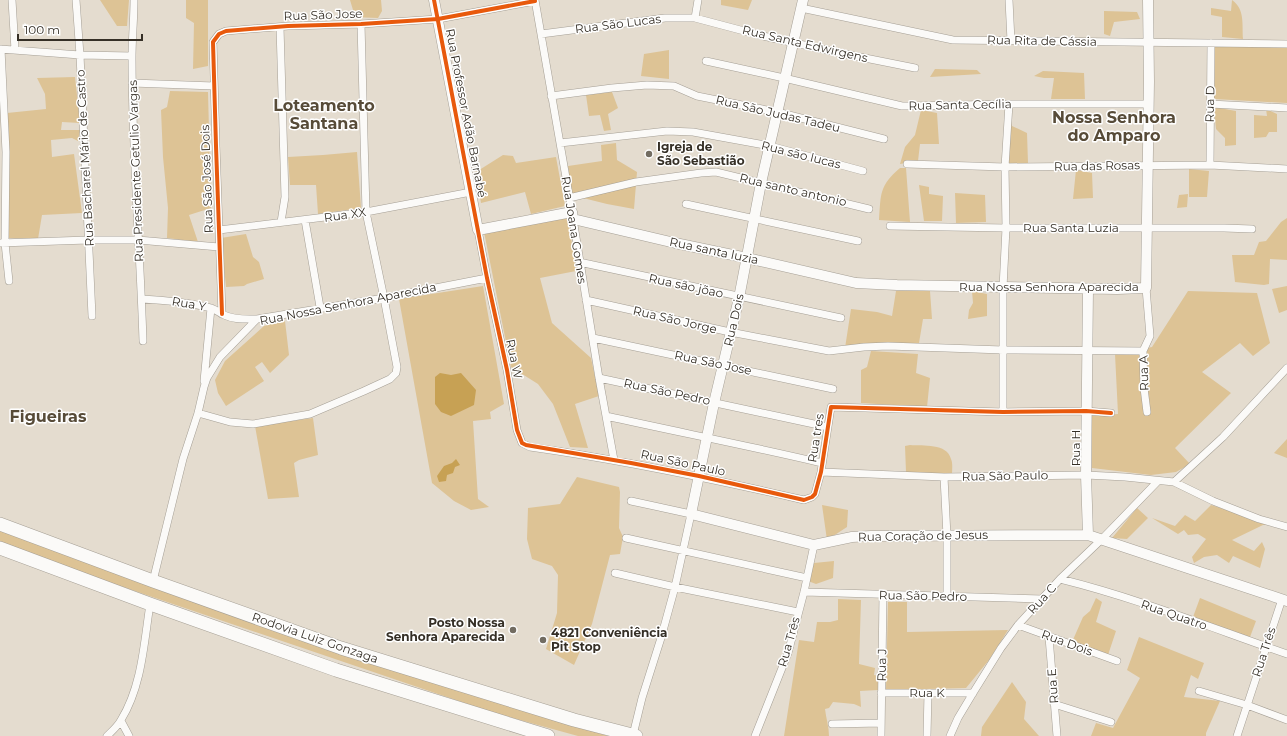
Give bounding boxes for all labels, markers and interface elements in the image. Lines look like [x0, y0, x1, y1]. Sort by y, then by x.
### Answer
street label: Rua São Jose [283, 6, 363, 23]
street label: Rua São Lucas [574, 11, 662, 36]
scale bar [18, 16, 142, 42]
text: 100 m [24, 22, 60, 37]
street label: Rua Santa Edwirgens [741, 22, 869, 65]
street label: Rua Professor Adão Barnabé [443, 27, 490, 199]
street label: Rua Rita de Cássia [987, 32, 1097, 49]
street label: Rua Bacharel Mário de Castro [72, 69, 97, 247]
street label: Rua Presidente Getulio Vargas [125, 80, 146, 262]
street label: Rua D [1202, 85, 1217, 123]
street label: Rua São Judas Tadeu [714, 92, 842, 135]
district label: Loteamento Santana [273, 96, 375, 133]
street label: Rua Santa Cecília [908, 96, 1012, 113]
district label: Nossa Senhora do Amparo [1052, 108, 1176, 145]
street label: Rua São José Dois [197, 124, 216, 233]
street label: Rua são lucas [760, 137, 843, 172]
place label: Igreja de São Sebastião [657, 139, 745, 168]
marker: Igreja de São Sebastião [644, 149, 654, 159]
street label: Rua das Rosas [1054, 157, 1140, 174]
street label: Rua santo antonio [738, 170, 848, 209]
street label: Rua Joana Gomes [559, 175, 590, 285]
street label: Rua XX [323, 204, 367, 225]
street label: Rua Santa Luzia [1023, 220, 1119, 235]
street label: Rua santa luzia [668, 234, 760, 267]
street label: Rua são jõao [647, 270, 725, 301]
street label: Rua Nossa Senhora Aparecida [258, 279, 438, 328]
street label: Rua Nossa Senhora Aparecida [959, 279, 1139, 294]
street label: Rua Dois [720, 292, 747, 348]
street label: Rua Y [171, 293, 208, 314]
street label: Rua São Jorge [632, 303, 719, 336]
street label: Rua W [503, 338, 526, 380]
street label: Rua São Jose [673, 347, 753, 378]
street label: Rua A [1135, 355, 1152, 391]
street label: Rua São Pedro [622, 375, 712, 408]
district label: Figueiras [10, 407, 87, 426]
street label: Rua tres [804, 412, 827, 464]
street label: Rua H [1068, 430, 1083, 466]
street label: Rua São Paulo [639, 446, 727, 479]
street label: Rua São Paulo [962, 467, 1048, 484]
street label: Rua Coração de Jesus [858, 527, 988, 544]
street label: Rua C [1024, 580, 1059, 617]
street label: Rua São Pedro [879, 587, 967, 604]
street label: Rua Quatro [1139, 596, 1209, 633]
street label: Rodovia Luiz Gonzaga [250, 609, 380, 666]
place label: Posto Nossa Senhora Aparecida [386, 615, 505, 644]
street label: Rua Três [774, 615, 803, 669]
marker: Posto Nossa Senhora Aparecida [508, 625, 518, 635]
place label: 4821 Conveniência Pit Stop [551, 625, 667, 654]
street label: Rua Três [1248, 625, 1279, 679]
street label: Rua Dois [1039, 626, 1095, 659]
marker: 4821 Conveniência Pit Stop [538, 635, 548, 645]
street label: Rua J [874, 648, 889, 682]
street label: Rua E [1044, 668, 1061, 704]
street label: Rua K [909, 685, 945, 700]

